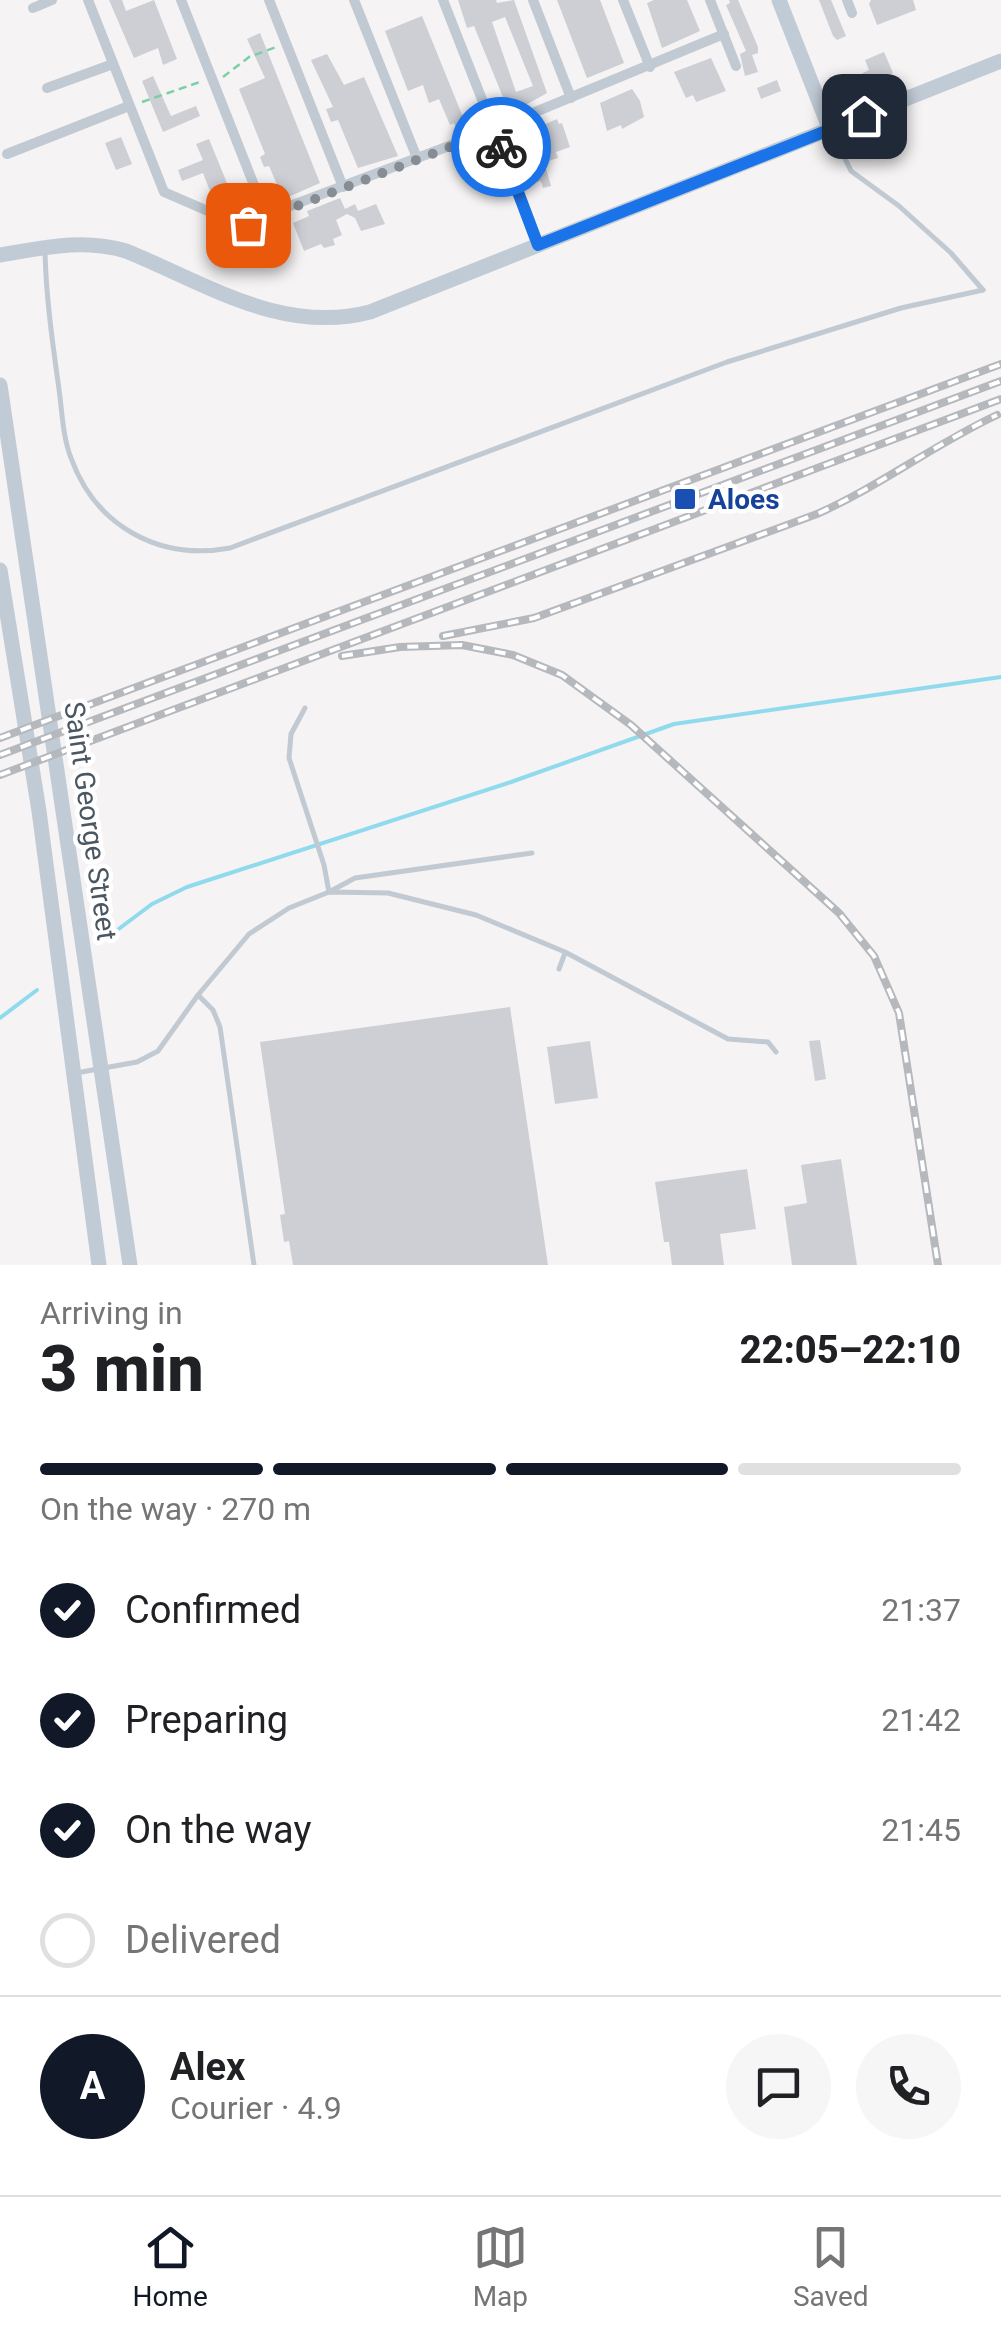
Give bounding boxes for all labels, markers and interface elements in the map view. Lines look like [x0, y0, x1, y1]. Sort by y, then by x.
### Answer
pin [822, 74, 907, 159]
icon: home [837, 89, 892, 144]
courier [451, 97, 551, 197]
icon: bike [474, 120, 529, 175]
pin [206, 183, 291, 268]
icon: bag [221, 198, 276, 253]
place label: Aloes [708, 483, 780, 516]
marker: Aloes [672, 486, 698, 512]
street label: Saint George Street [57, 700, 124, 943]
text: Arriving in [40, 1294, 183, 1332]
text: 22:05–22:10 [740, 1328, 961, 1372]
text: 3 min [40, 1331, 204, 1407]
text: On the way · 270 m [40, 1490, 311, 1528]
icon: check [40, 1583, 95, 1638]
text: Confirmed [125, 1588, 301, 1632]
text: 21:37 [881, 1591, 961, 1629]
icon: check [40, 1693, 95, 1748]
text: Preparing [125, 1698, 288, 1742]
text: 21:42 [881, 1701, 961, 1739]
icon: check [40, 1803, 95, 1858]
text: On the way [125, 1808, 311, 1852]
text: 21:45 [881, 1811, 961, 1849]
text: Delivered [125, 1918, 281, 1962]
button: chat [726, 2034, 831, 2139]
button: phone [856, 2034, 961, 2139]
text: Alex [170, 2045, 245, 2089]
text: A [80, 2064, 105, 2108]
text: Courier · 4.9 [170, 2089, 342, 2127]
tab: Home [132, 2220, 208, 2313]
tab: Map [473, 2220, 528, 2313]
tab: Saved [793, 2220, 869, 2313]

